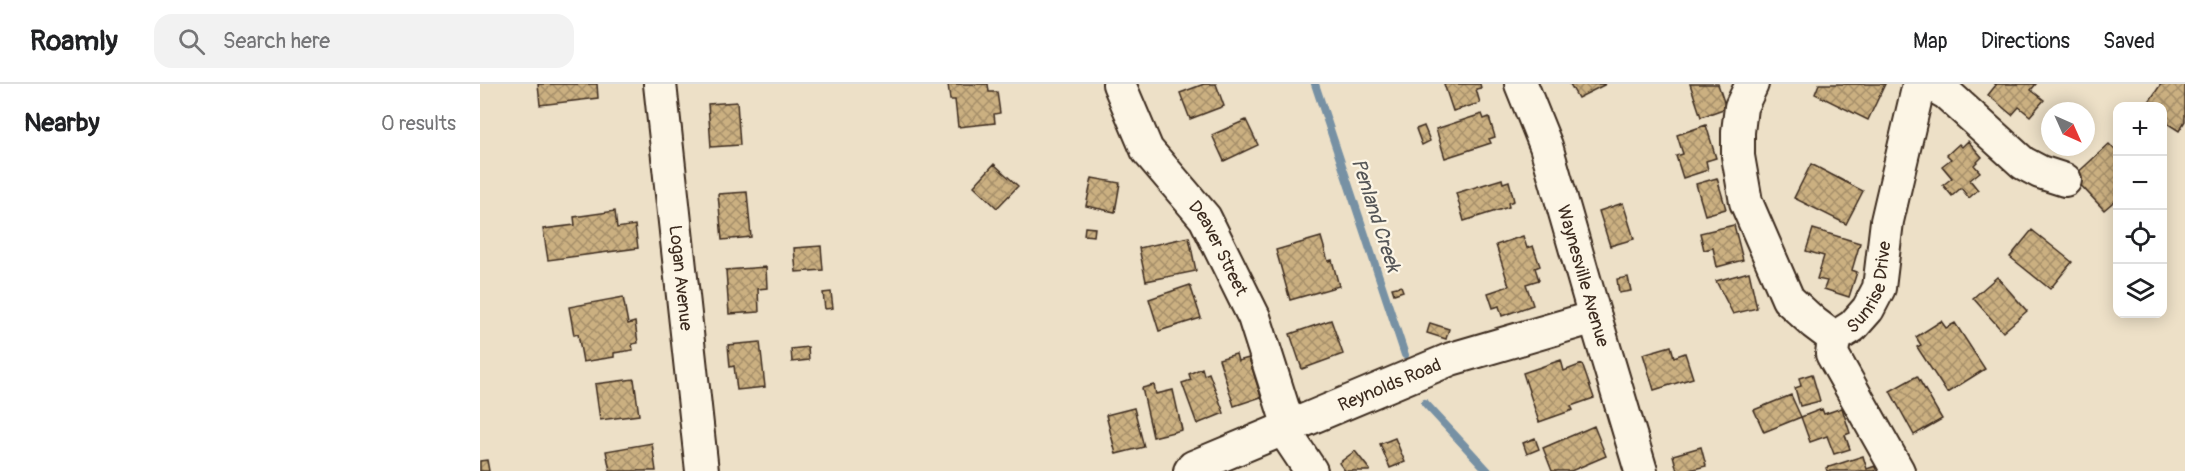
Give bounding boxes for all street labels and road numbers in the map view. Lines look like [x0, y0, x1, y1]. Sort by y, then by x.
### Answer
street label: Deaver Street [1184, 196, 1253, 300]
street label: Waynesville Avenue [1552, 202, 1615, 350]
street label: Logan Avenue [664, 224, 698, 332]
street label: Sunrise Drive [1842, 240, 1896, 339]
street label: Reynolds Road [1334, 353, 1444, 417]

